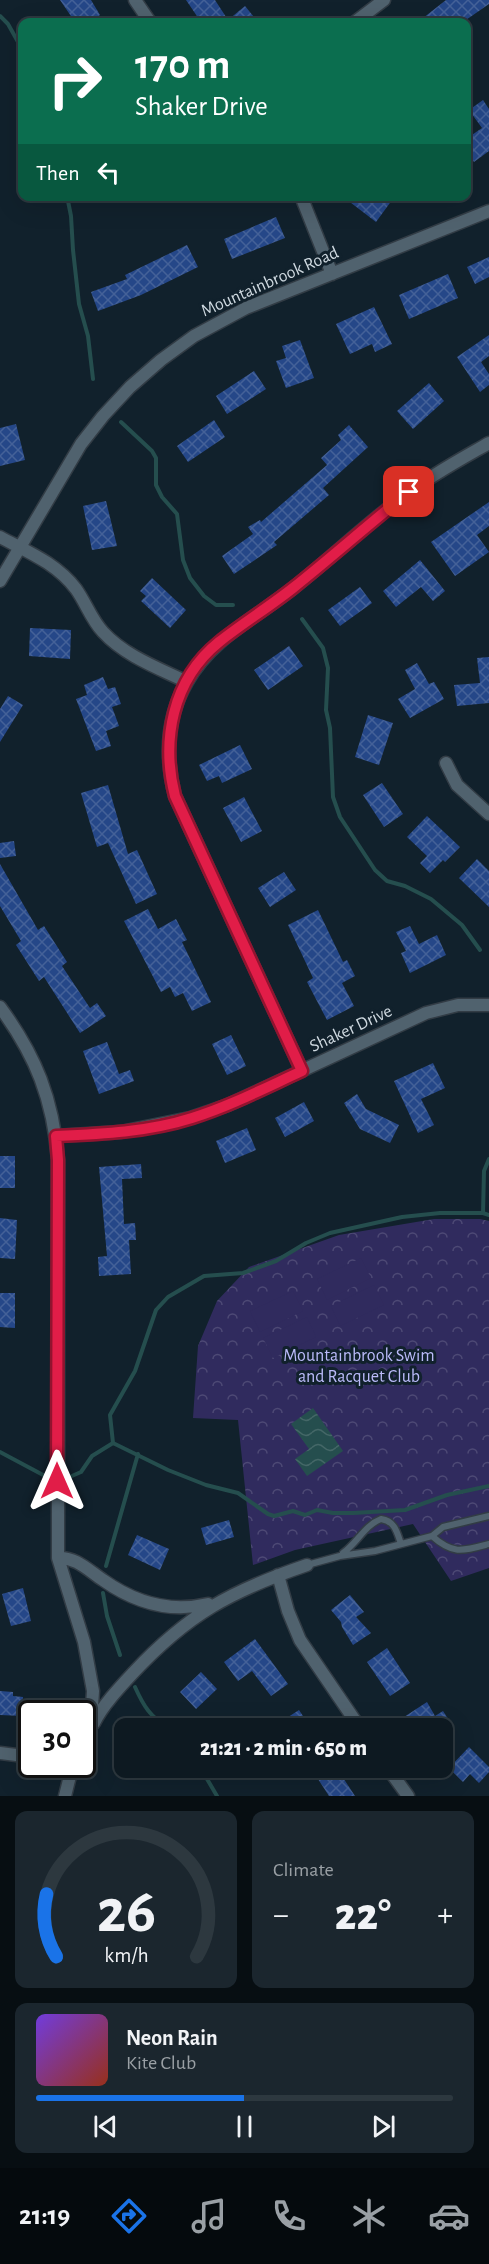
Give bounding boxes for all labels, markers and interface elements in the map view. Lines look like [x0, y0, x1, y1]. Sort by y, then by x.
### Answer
icon: right [36, 42, 114, 120]
text: 170 m [135, 44, 230, 86]
text: Shaker Drive [135, 93, 268, 120]
icon: left [92, 156, 125, 189]
text: Then [36, 162, 80, 184]
street label: Mountainbrook Road [199, 244, 341, 320]
pin [383, 466, 434, 517]
icon: arrive [392, 475, 425, 508]
street label: Shaker Drive [307, 1002, 395, 1056]
park label: Mountainbrook Swim and Racquet Club [283, 1347, 435, 1386]
position arrow [25, 1449, 89, 1513]
speed limit sign: 30 [18, 1700, 96, 1778]
text: 21:21 · 2 min · 650 m [200, 1737, 367, 1759]
text: Climate [273, 1860, 334, 1880]
text: 26 [96, 1881, 156, 1943]
text: 22° [335, 1893, 391, 1938]
text: − [273, 1899, 289, 1932]
text: + [437, 1899, 453, 1932]
text: km/h [104, 1945, 148, 1966]
text: Neon Rain [126, 2027, 218, 2049]
text: Kite Club [126, 2053, 196, 2073]
icon: previous [89, 2110, 122, 2143]
icon: pause [228, 2110, 261, 2143]
icon: next [367, 2110, 400, 2143]
icon: directions [108, 2195, 150, 2237]
icon: music [188, 2195, 230, 2237]
icon: phone [268, 2195, 310, 2237]
icon: climate [348, 2195, 390, 2237]
icon: car [428, 2195, 470, 2237]
text: 21:19 [19, 2202, 70, 2229]

